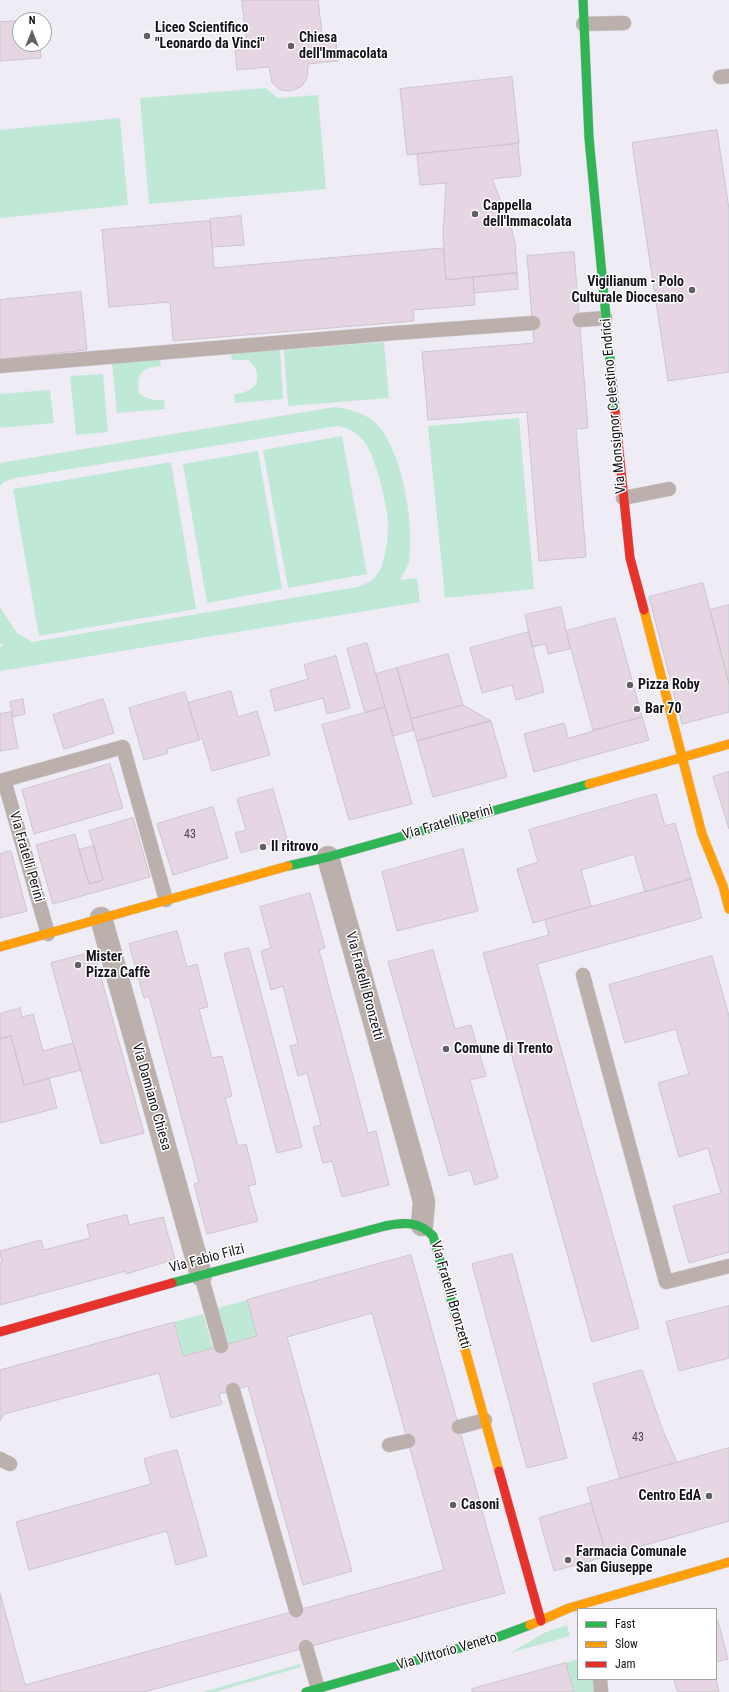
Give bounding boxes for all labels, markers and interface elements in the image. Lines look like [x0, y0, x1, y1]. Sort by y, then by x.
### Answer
north arrow [12, 12, 52, 52]
text: N [29, 14, 35, 27]
place label: Liceo Scientifico "Leonardo da Vinci" [155, 20, 265, 52]
place label: Chiesa dell'Immacolata [299, 30, 388, 62]
marker: Liceo Scientifico "Leonardo da Vinci" [142, 31, 152, 41]
marker: Chiesa dell'Immacolata [286, 41, 296, 51]
place label: Cappella dell'Immacolata [483, 198, 572, 230]
marker: Cappella dell'Immacolata [470, 209, 480, 219]
place label: Vigilianum - Polo Culturale Diocesano [572, 274, 684, 306]
marker: Vigilianum - Polo Culturale Diocesano [687, 285, 697, 295]
street label: Via Monsignor Celestino Endrici [598, 318, 630, 494]
place label: Pizza Roby [638, 677, 700, 693]
marker: Pizza Roby [625, 680, 635, 690]
place label: Bar 70 [645, 701, 681, 717]
marker: Bar 70 [632, 704, 642, 714]
street label: Via Fratelli Perini [401, 802, 495, 844]
street label: Via Fratelli Perini [5, 810, 47, 904]
house number: 43 [184, 828, 196, 842]
place label: Il ritrovo [271, 839, 318, 855]
marker: Il ritrovo [258, 842, 268, 852]
street label: Via Fratelli Bronzetti [341, 930, 387, 1042]
place label: Mister Pizza Caffè [86, 949, 150, 982]
marker: Mister Pizza Caffè [73, 960, 83, 970]
street label: Via Damiano Chiesa [128, 1041, 174, 1153]
place label: Comune di Trento [454, 1041, 553, 1057]
marker: Comune di Trento [441, 1044, 451, 1054]
street label: Via Fratelli Bronzetti [427, 1239, 473, 1351]
street label: Via Fabio Filzi [168, 1241, 246, 1277]
house number: 43 [632, 1431, 644, 1445]
place label: Centro EdA [639, 1488, 701, 1504]
marker: Centro EdA [704, 1491, 714, 1501]
place label: Casoni [461, 1497, 499, 1513]
marker: Casoni [448, 1500, 458, 1510]
place label: Farmacia Comunale San Giuseppe [576, 1544, 686, 1576]
marker: Farmacia Comunale San Giuseppe [563, 1555, 573, 1565]
legend [577, 1608, 717, 1680]
text: Fast [615, 1617, 635, 1631]
street label: Via Vittorio Veneto [395, 1630, 499, 1674]
text: Slow [615, 1637, 638, 1651]
text: Jam [615, 1657, 636, 1671]

